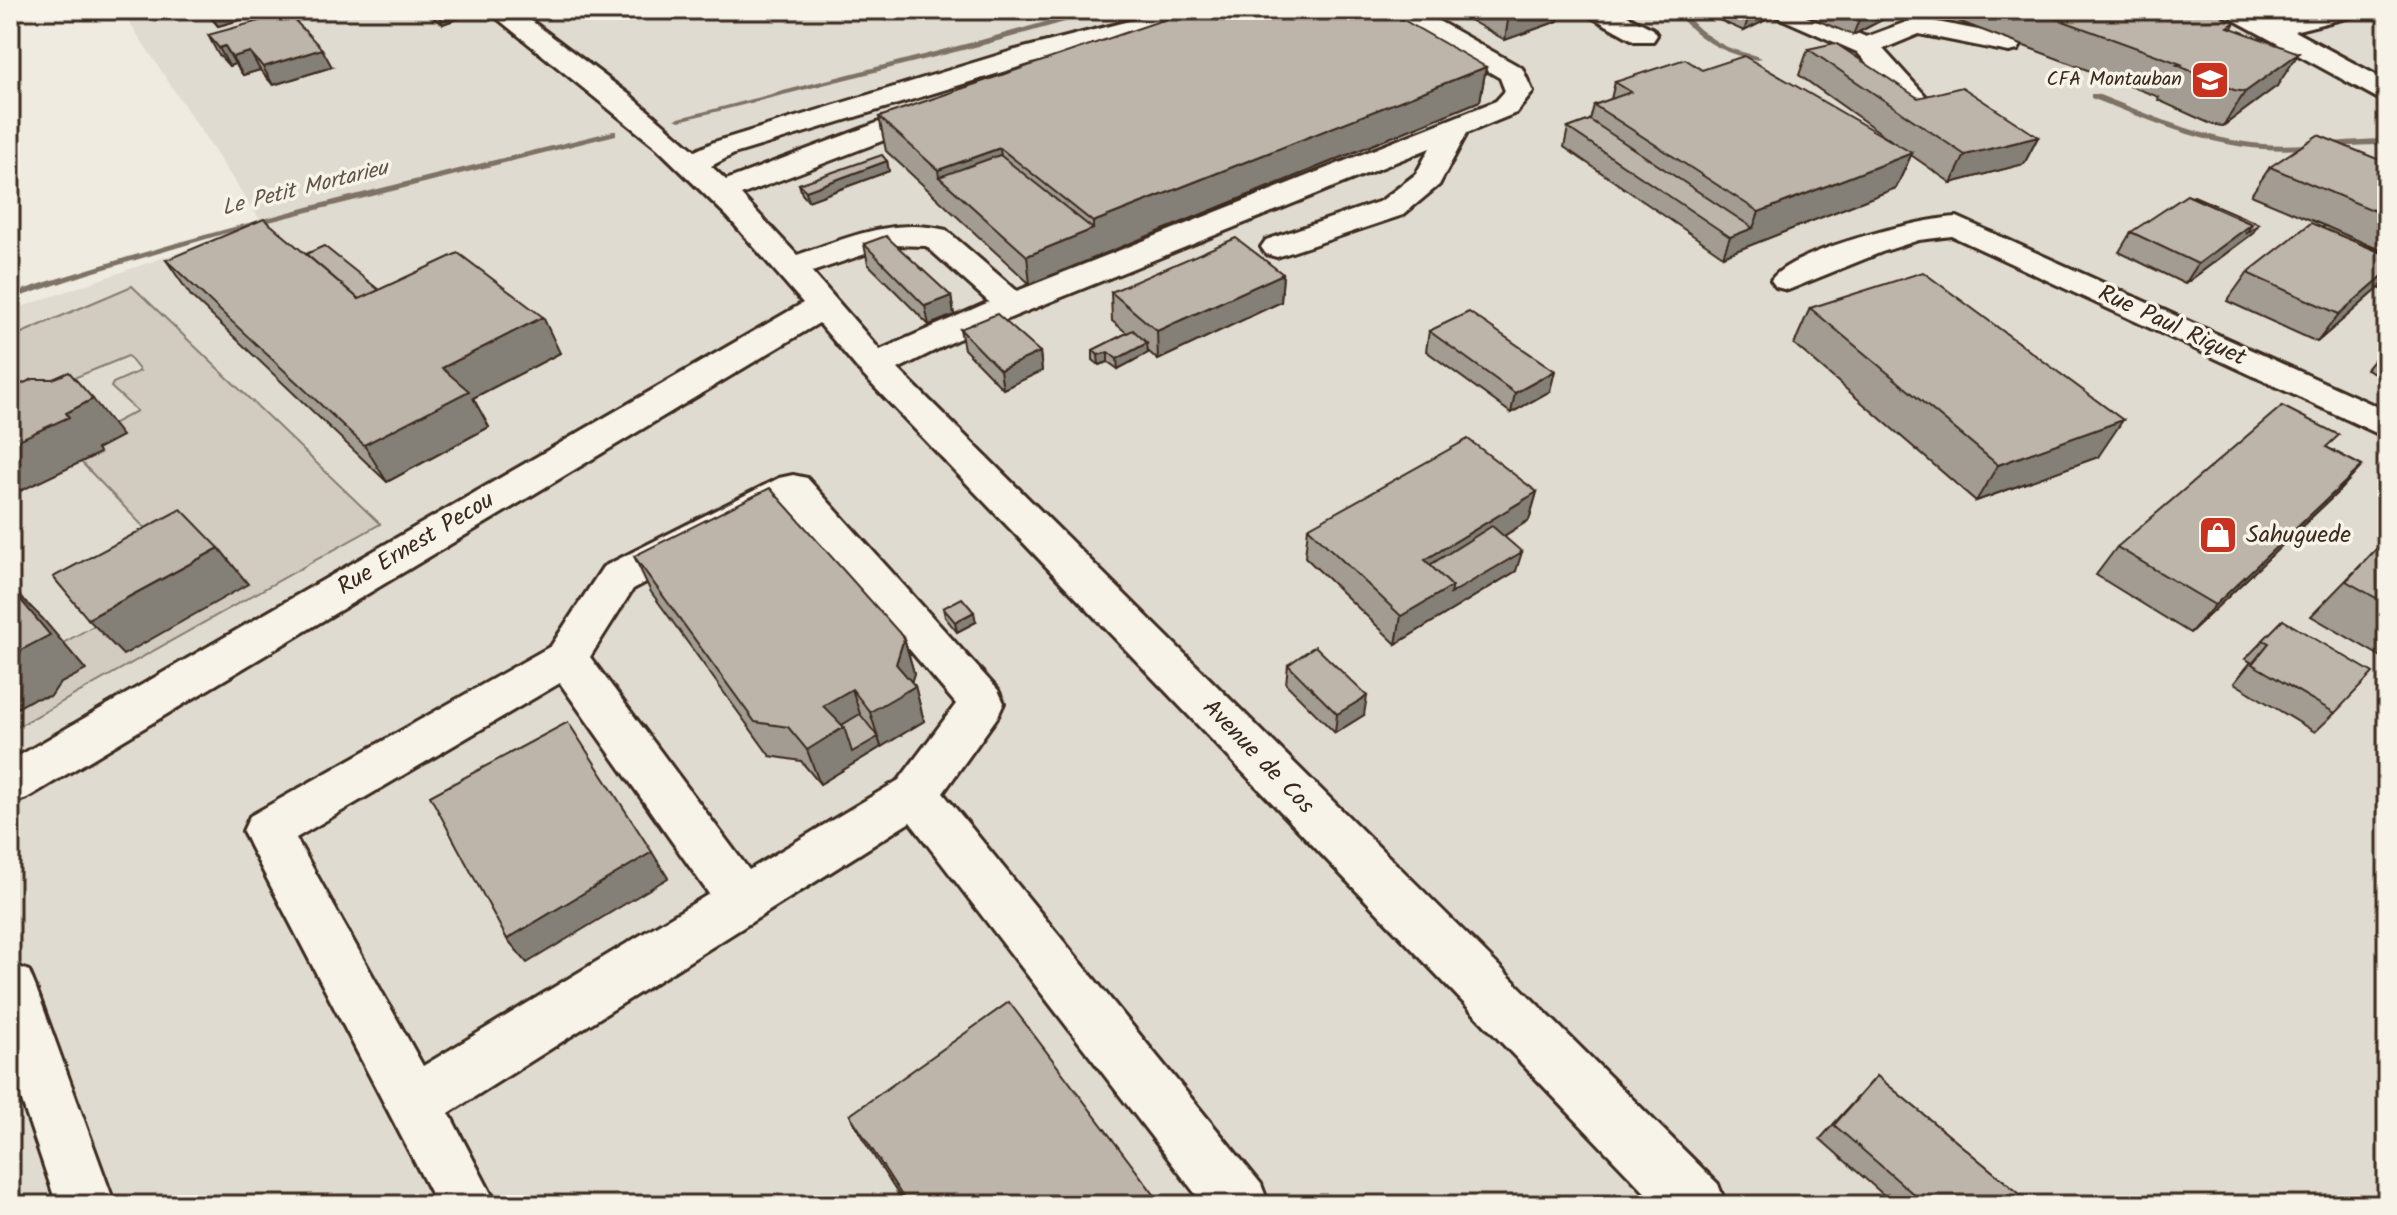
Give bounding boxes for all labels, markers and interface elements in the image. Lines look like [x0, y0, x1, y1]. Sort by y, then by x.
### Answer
school or university icon: CFA Montauban [2189, 59, 2231, 101]
place label: CFA Montauban [2047, 64, 2182, 96]
water label: Le Petit Mortarieu [218, 151, 394, 227]
street label: Rue Paul Riquet [2091, 275, 2253, 378]
street label: Rue Ernest Pecou [330, 481, 503, 606]
shop icon: Sahuguede [2197, 514, 2239, 556]
place label: Sahuguede [2246, 516, 2351, 555]
street label: Avenue de Cos [1193, 690, 1323, 824]

